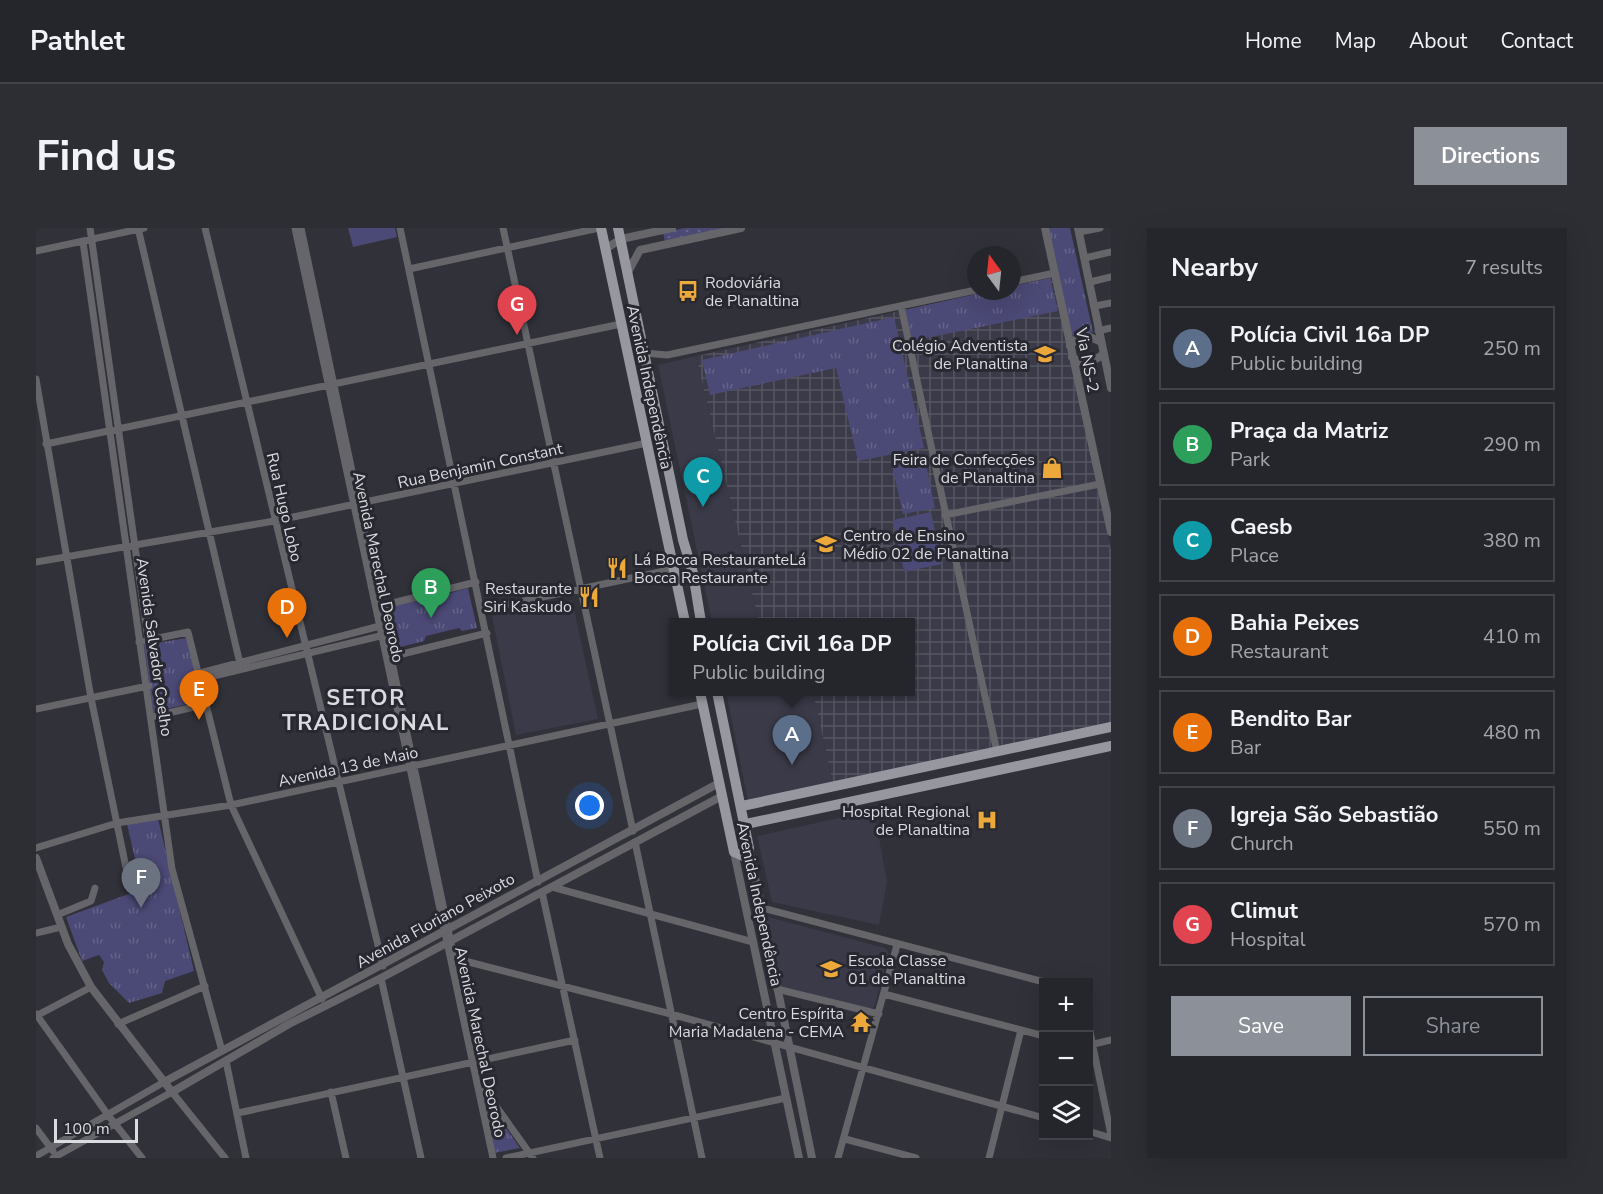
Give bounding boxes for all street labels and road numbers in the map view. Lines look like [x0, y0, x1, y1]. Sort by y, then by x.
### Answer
street label: Avenida Independência [621, 303, 677, 471]
street label: Via NS-2 [1070, 325, 1104, 394]
street label: Rua Benjamin Constant [396, 438, 565, 494]
street label: Rua Hugo Lobo [261, 450, 307, 564]
street label: Avenida Marechal Deorodo [347, 470, 409, 665]
street label: Avenida Salvador Coelho [131, 556, 177, 738]
street label: Avenida 13 de Maio [276, 741, 420, 793]
street label: Avenida Independência [731, 820, 787, 988]
street label: Avenida Floriano Peixoto [352, 868, 519, 974]
street label: Avenida Marechal Deorodo [449, 945, 511, 1140]

